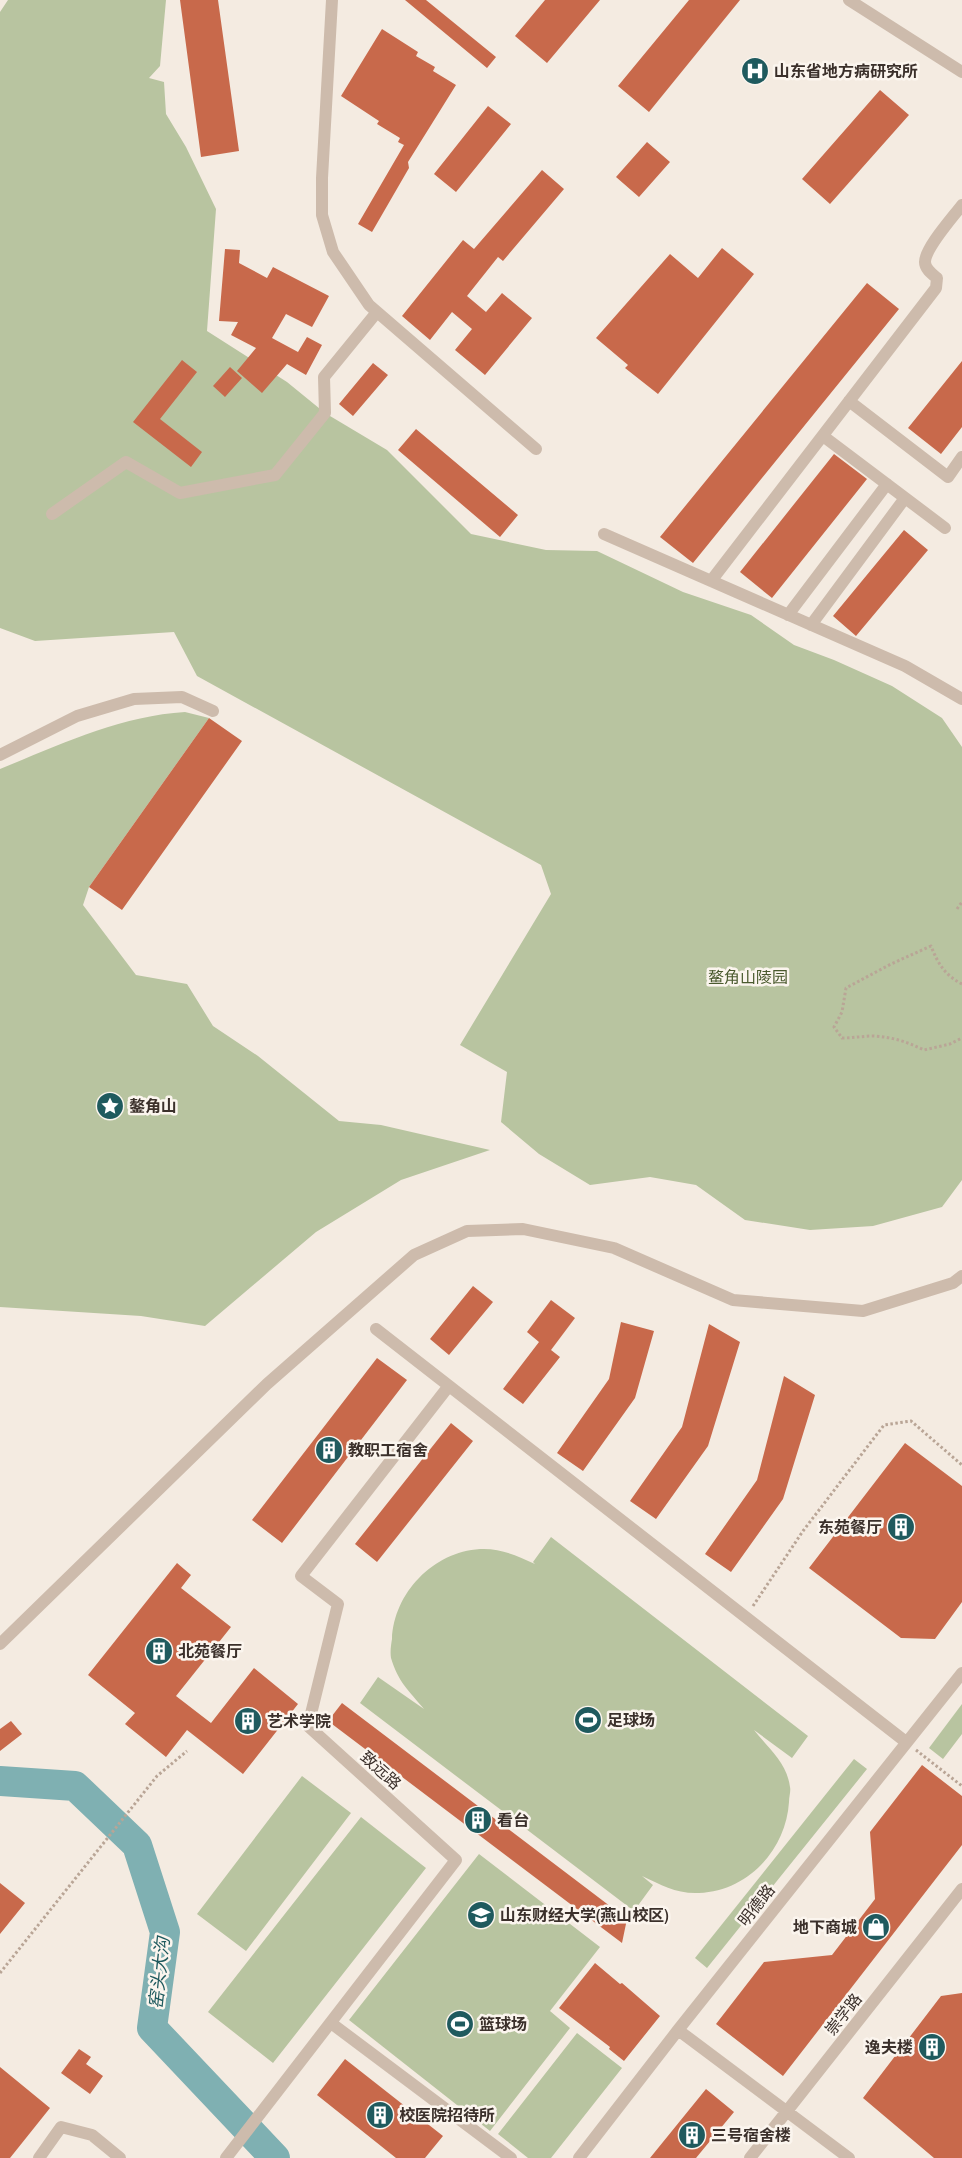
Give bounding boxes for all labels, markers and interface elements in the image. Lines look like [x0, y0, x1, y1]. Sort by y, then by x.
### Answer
hospital icon: 山东省地方病研究所 [740, 56, 770, 86]
place label: 山东省地方病研究所 [774, 60, 918, 82]
park label: 鳌角山陵园 [708, 966, 788, 988]
place icon: 鏊角山 [95, 1091, 125, 1121]
place label: 鏊角山 [129, 1095, 177, 1117]
building icon: 教职工宿舍 [314, 1435, 344, 1465]
place label: 教职工宿舍 [348, 1439, 428, 1461]
building icon: 东苑餐厅 [886, 1512, 916, 1542]
place label: 东苑餐厅 [818, 1516, 882, 1538]
building icon: 北苑餐厅 [144, 1636, 174, 1666]
place label: 北苑餐厅 [178, 1640, 242, 1662]
sports icon: 足球场 [573, 1705, 603, 1735]
building icon: 艺术学院 [233, 1706, 263, 1736]
place label: 足球场 [607, 1709, 655, 1731]
place label: 艺术学院 [267, 1710, 331, 1732]
street label: 致远路 [356, 1746, 406, 1794]
building icon: 看台 [463, 1805, 493, 1835]
place label: 看台 [497, 1809, 529, 1831]
street label: 明德路 [733, 1879, 779, 1931]
school or university icon: 山东财经大学(燕山校区) [466, 1900, 496, 1930]
place label: 山东财经大学(燕山校区) [500, 1904, 669, 1926]
shop icon: 地下商城 [861, 1912, 891, 1942]
place label: 地下商城 [793, 1916, 857, 1938]
water label: 窑头大沟 [143, 1934, 175, 2010]
street label: 崇学路 [820, 1988, 866, 2040]
sports icon: 篮球场 [445, 2009, 475, 2039]
place label: 篮球场 [479, 2013, 527, 2035]
building icon: 逸夫楼 [917, 2032, 947, 2062]
place label: 逸夫楼 [865, 2036, 913, 2058]
building icon: 校医院招待所 [365, 2100, 395, 2130]
place label: 校医院招待所 [399, 2104, 495, 2126]
building icon: 三号宿舍楼 [677, 2120, 707, 2150]
place label: 三号宿舍楼 [711, 2124, 791, 2146]

